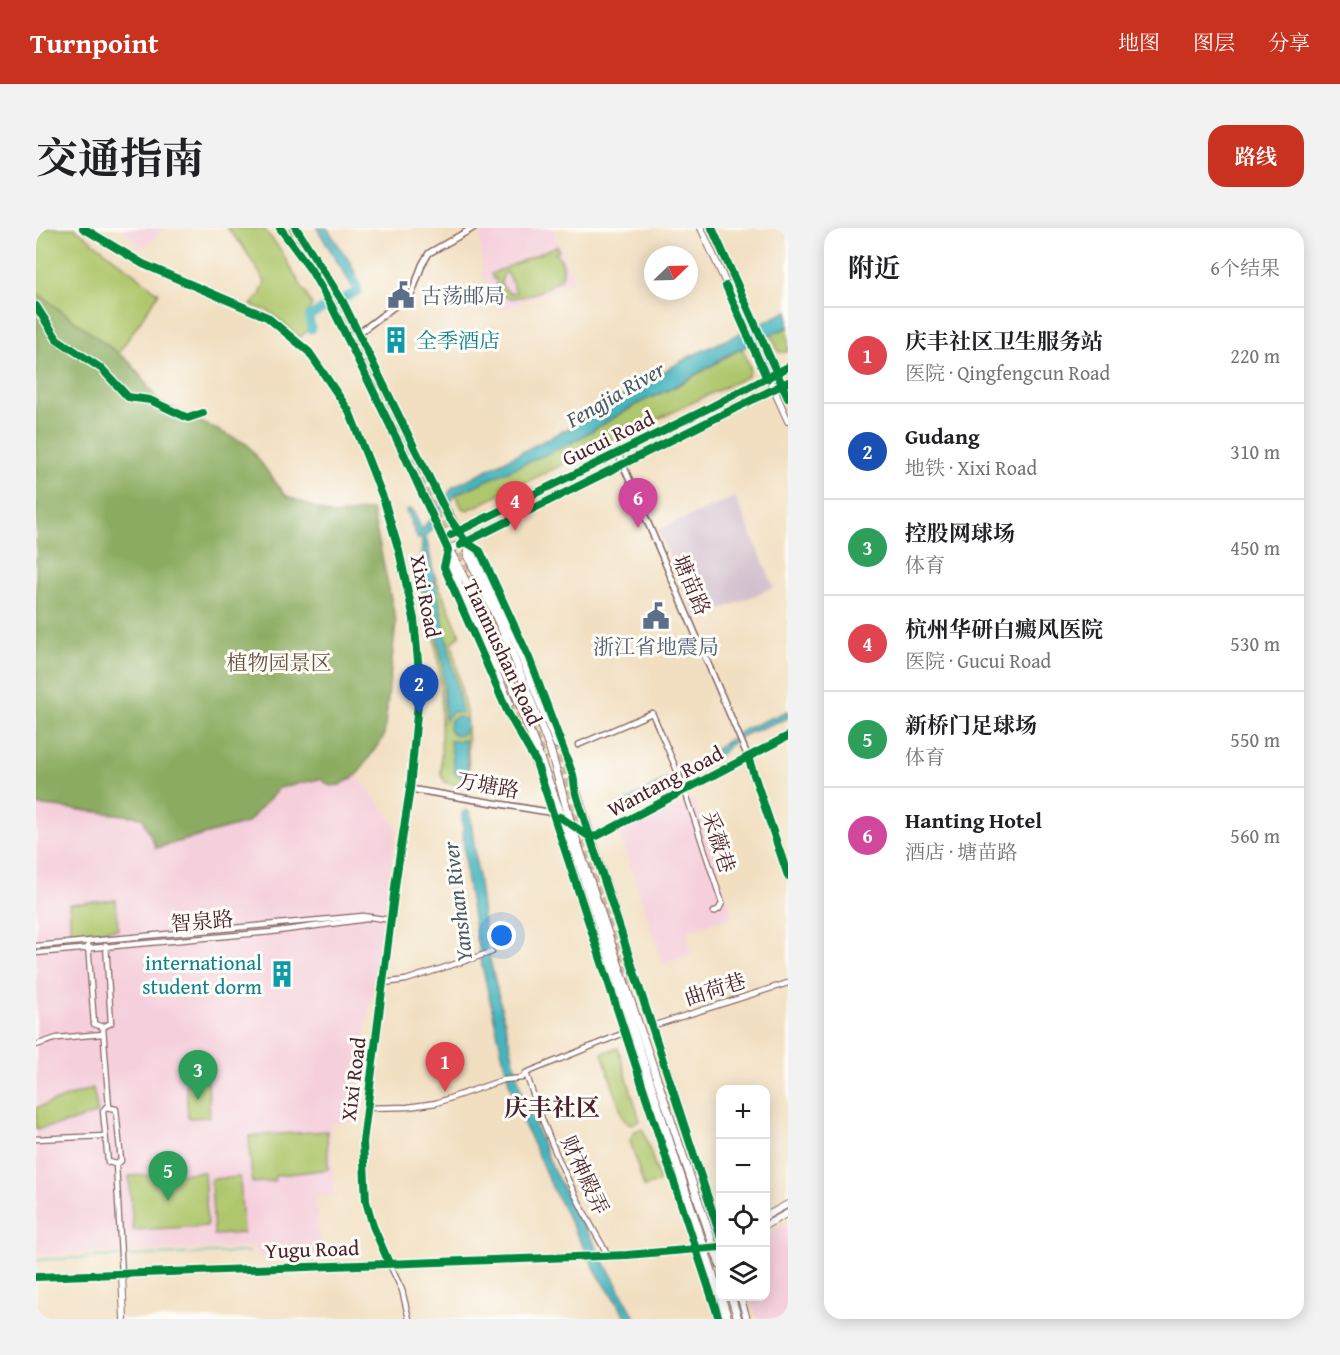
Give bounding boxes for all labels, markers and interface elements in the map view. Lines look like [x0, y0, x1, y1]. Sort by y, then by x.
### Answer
text: Turnpoint [30, 22, 159, 63]
text: 地图 [1118, 27, 1160, 58]
text: 图层 [1193, 27, 1235, 58]
text: 分享 [1268, 27, 1310, 58]
button: 路线 [1208, 125, 1304, 187]
text: 交通指南 [36, 127, 204, 188]
north arrow [644, 246, 698, 300]
text: 附近 [848, 248, 900, 287]
text: 6个结果 [1210, 253, 1280, 282]
public building icon: 古荡邮局 [386, 280, 416, 310]
place label: 古荡邮局 [421, 280, 505, 311]
building icon: 全季酒店 [381, 325, 411, 355]
place label: 全季酒店 [416, 325, 500, 356]
text: 庆丰社区卫生服务站 [905, 325, 1103, 357]
text: 1 [862, 341, 873, 370]
text: 220 m [1230, 341, 1280, 370]
water label: Fengjia River [559, 352, 671, 436]
text: 医院 · Qingfengcun Road [905, 358, 1110, 387]
street label: Gucui Road [557, 402, 660, 474]
text: Gudang [905, 420, 979, 452]
text: 2 [862, 437, 873, 466]
text: 310 m [1230, 437, 1280, 466]
text: 地铁 · Xixi Road [905, 453, 1037, 482]
pin: 6 [618, 478, 658, 528]
pin: 4 [496, 482, 534, 531]
text: 控股网球场 [905, 517, 1015, 549]
text: 3 [862, 533, 873, 562]
text: 450 m [1230, 533, 1280, 562]
street label: 塘苗路 [665, 550, 719, 620]
text: 体育 [905, 550, 945, 579]
street label: Xixi Road [403, 552, 449, 641]
street label: Tianmushan Road [455, 574, 551, 731]
public building icon: 浙江省地震局 [641, 601, 671, 631]
text: 杭州华研白癜风医院 [905, 613, 1103, 645]
text: 4 [862, 629, 873, 658]
text: 530 m [1230, 629, 1280, 658]
place label: 浙江省地震局 [593, 631, 719, 662]
text: 医院 · Gucui Road [905, 646, 1051, 675]
park label: 植物园景区 [227, 647, 332, 678]
pin: 2 [400, 664, 439, 714]
text: 新桥门足球场 [905, 709, 1037, 741]
text: 5 [862, 725, 873, 754]
text: 550 m [1230, 725, 1280, 754]
street label: Wantang Road [602, 737, 729, 824]
text: 体育 [905, 742, 945, 771]
street label: 万塘路 [454, 764, 522, 806]
text: Hanting Hotel [905, 804, 1042, 836]
street label: 采薇巷 [695, 807, 743, 877]
text: 6 [862, 821, 873, 850]
text: 560 m [1230, 821, 1280, 850]
text: 酒店 · 塘苗路 [905, 837, 1017, 866]
water label: Yanshan River [434, 839, 480, 964]
street label: 智泉路 [169, 903, 235, 939]
your location [487, 921, 516, 950]
place label: international student dorm [142, 947, 262, 1002]
building icon: international student dorm [267, 959, 297, 989]
street label: 曲荷巷 [680, 965, 750, 1013]
street label: Xixi Road [332, 1035, 374, 1123]
pin: 1 [426, 1042, 464, 1092]
pin: 3 [178, 1050, 218, 1100]
map controls [716, 1085, 770, 1301]
button: + [716, 1085, 770, 1139]
district label: 庆丰社区 [504, 1090, 600, 1125]
street label: 财神殿弄 [553, 1130, 617, 1220]
button: − [716, 1139, 770, 1193]
pin: 5 [148, 1152, 188, 1201]
button: locate [716, 1193, 770, 1247]
street label: Yugu Road [264, 1232, 360, 1266]
button: layers [716, 1247, 770, 1301]

